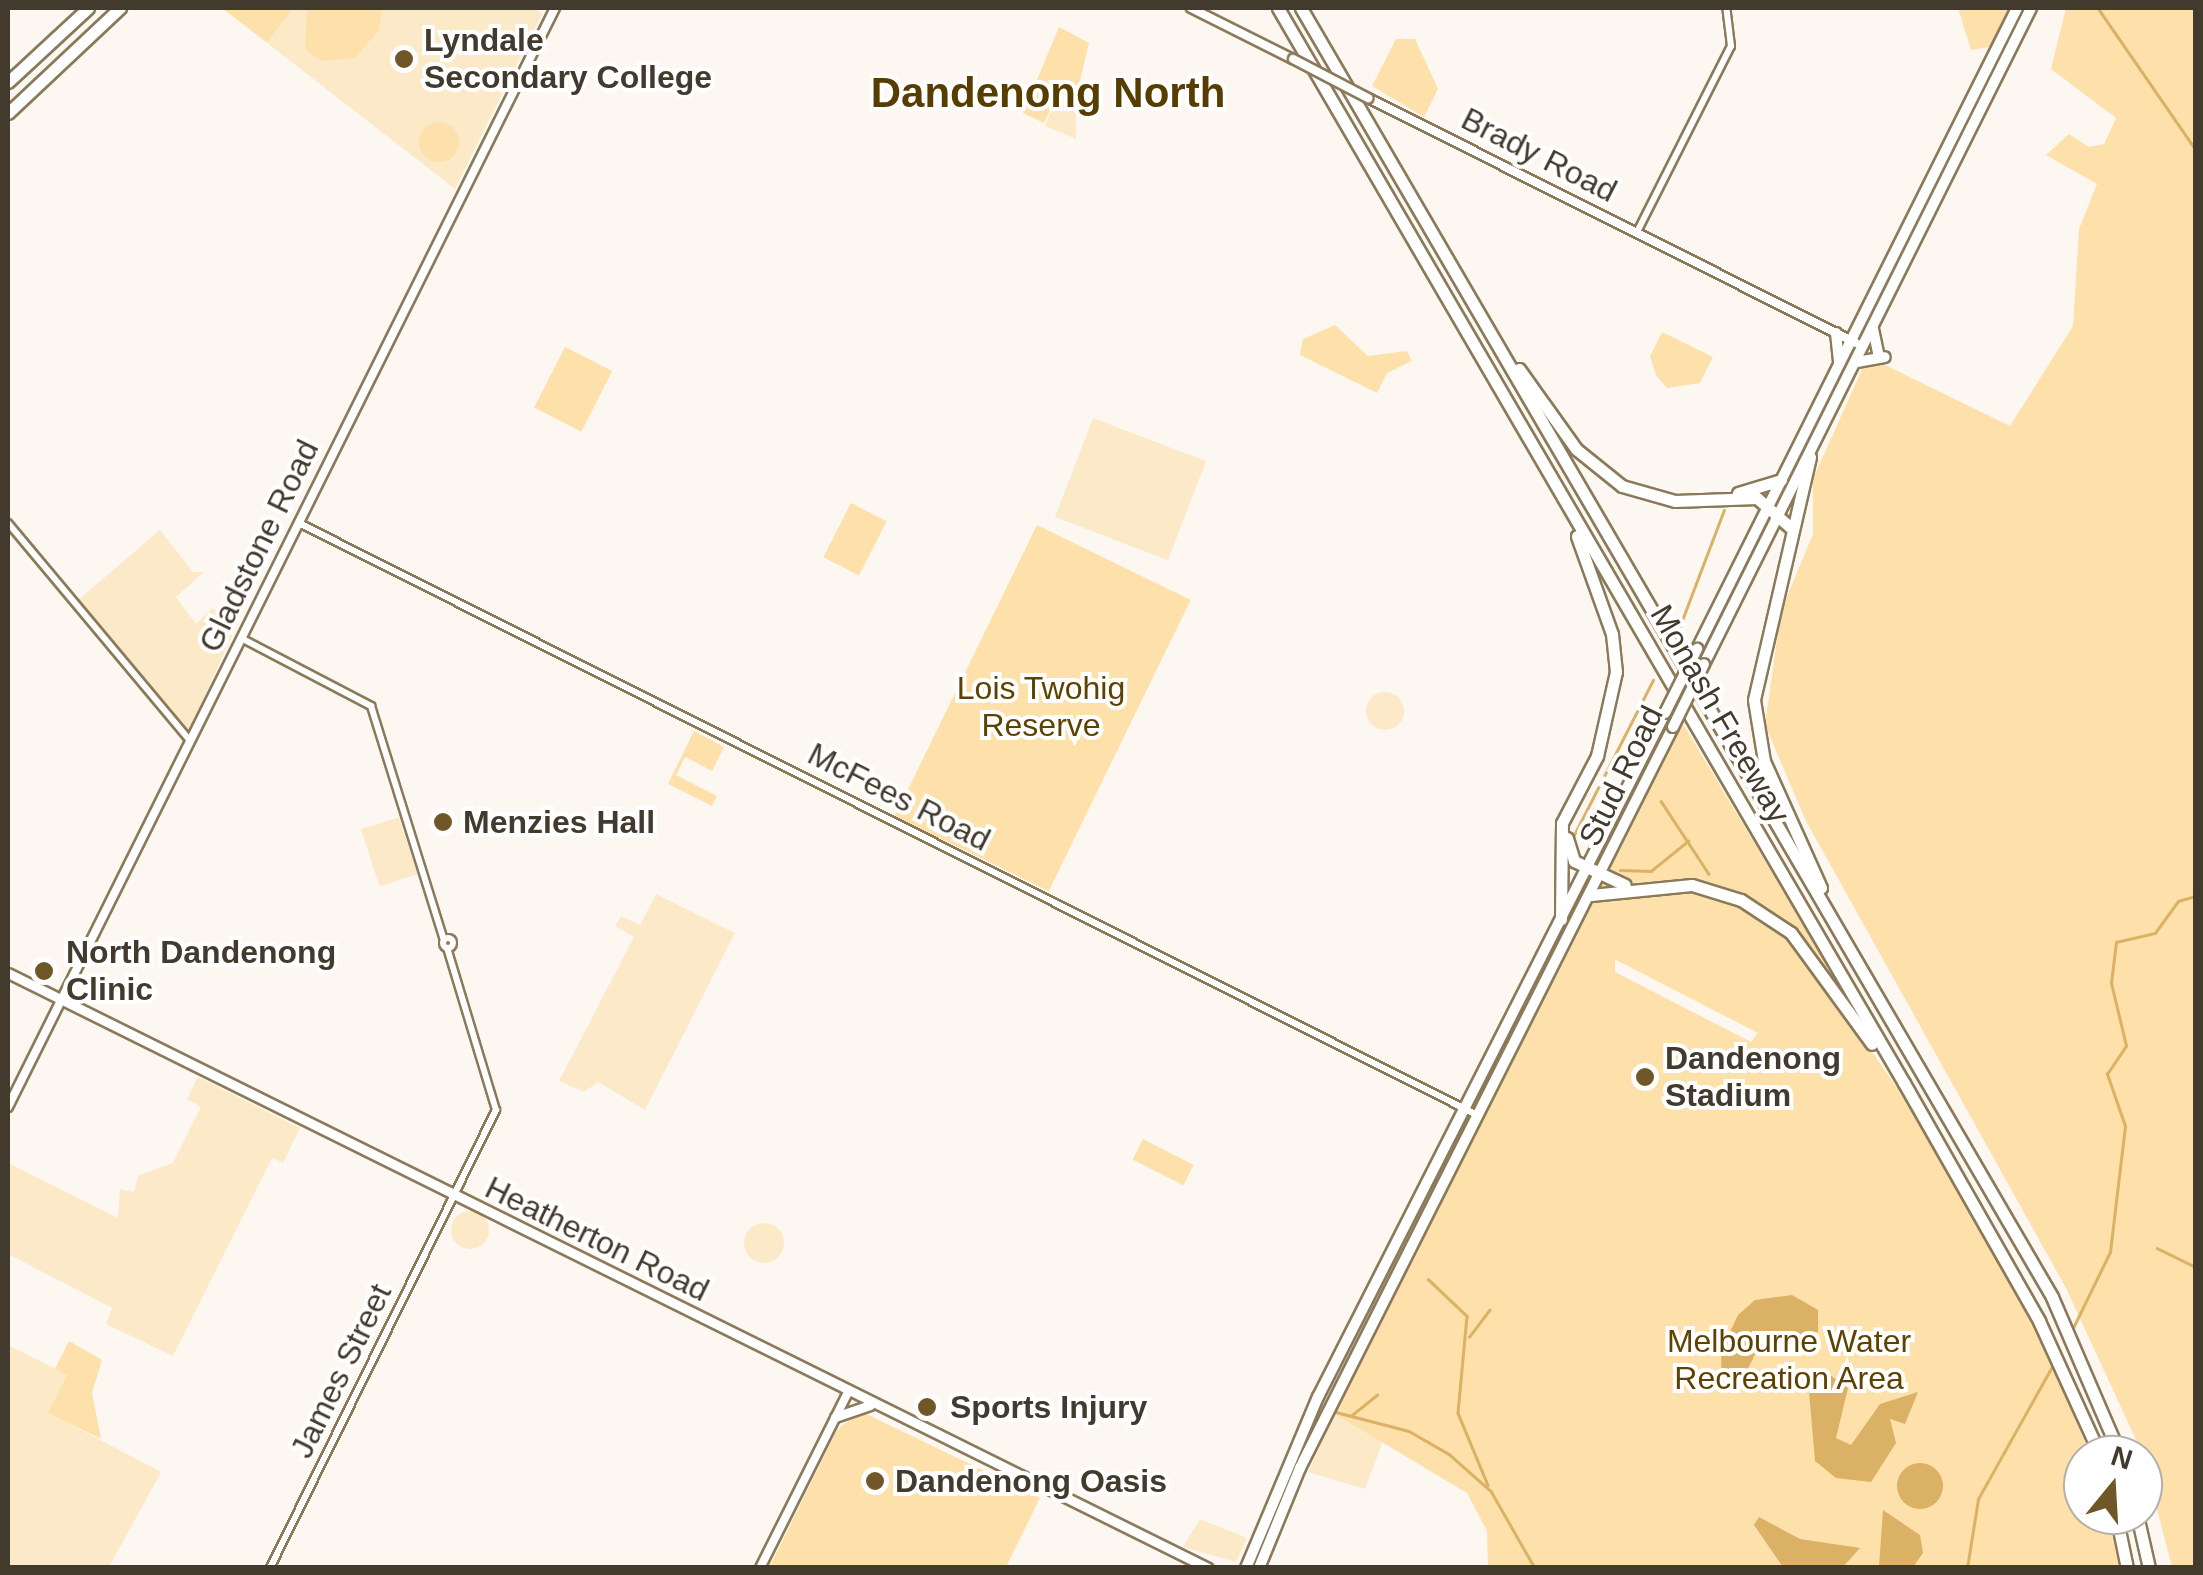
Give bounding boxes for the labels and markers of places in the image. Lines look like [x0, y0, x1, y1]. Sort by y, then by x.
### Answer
place label: Lyndale Secondary College [424, 22, 712, 97]
marker: Lyndale Secondary College [393, 48, 415, 70]
place label: Menzies Hall [463, 803, 655, 841]
marker: Menzies Hall [432, 811, 454, 833]
place label: North Dandenong Clinic [66, 934, 336, 1009]
marker: North Dandenong Clinic [31, 958, 57, 984]
place label: Dandenong Stadium [1665, 1040, 1841, 1115]
marker: Dandenong Stadium [1634, 1066, 1656, 1088]
place label: Sports Injury [950, 1388, 1147, 1426]
marker: Sports Injury [914, 1394, 940, 1420]
place label: Dandenong Oasis [895, 1462, 1167, 1500]
marker: Dandenong Oasis [864, 1470, 886, 1492]

